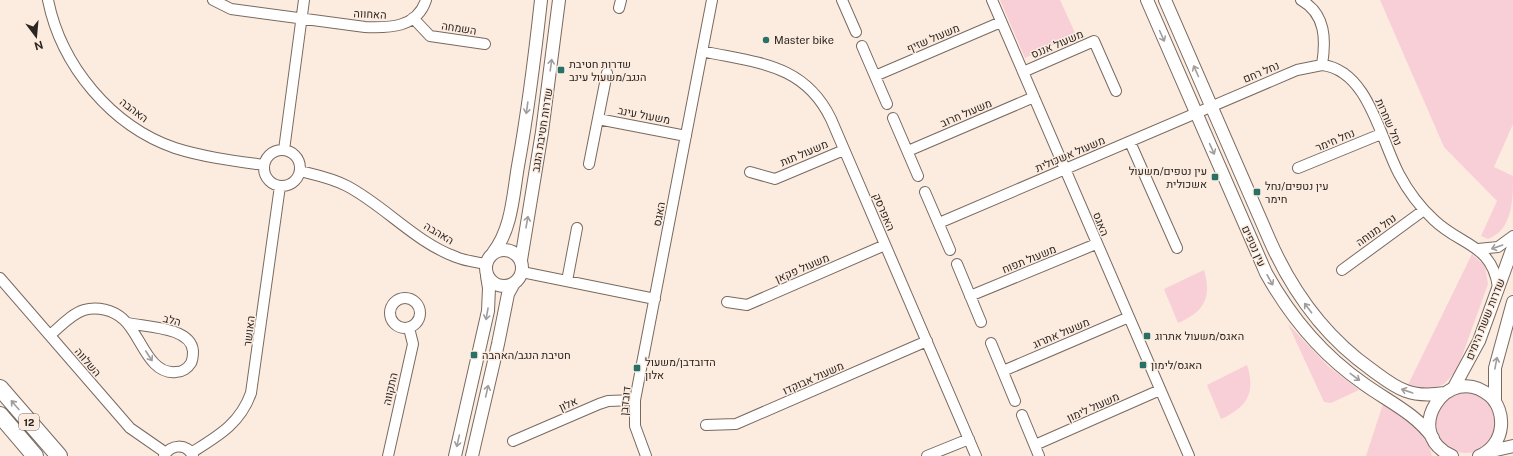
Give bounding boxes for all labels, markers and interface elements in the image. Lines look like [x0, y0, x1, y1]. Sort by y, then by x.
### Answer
street label: האחווה [353, 7, 387, 21]
north arrow [16, 16, 56, 56]
street label: השמחה [441, 19, 477, 37]
street label: משעול שזיף [905, 22, 961, 54]
street label: משעול אננס [1029, 28, 1085, 60]
one-way arrow [1159, 29, 1167, 41]
place label: Master bike [774, 34, 834, 46]
marker: Master bike [761, 35, 771, 45]
text: N [33, 39, 45, 53]
place label: שדרות חטיבת הנגב/משעול עינב [569, 58, 646, 83]
one-way arrow [547, 59, 555, 72]
street label: נחל רחם [1241, 59, 1281, 85]
marker: שדרות חטיבת הנגב/משעול עינב [556, 65, 566, 75]
one-way arrow [1192, 66, 1199, 78]
street label: שדרות חטיבת הנגב [529, 87, 555, 173]
street label: האהבה [118, 95, 150, 125]
street label: משעול חרוב [938, 97, 994, 129]
street label: נחל שחרות [1373, 97, 1405, 147]
one-way arrow [523, 101, 531, 114]
street label: משעול עינב [617, 104, 671, 126]
street label: נחל חימר [1314, 126, 1356, 154]
street label: משעול אשכולית [1033, 134, 1107, 174]
street label: משעול תות [778, 138, 830, 168]
one-way arrow [1208, 142, 1216, 154]
place label: עין נטפים/משעול אשכולית [1129, 165, 1207, 190]
marker: עין נטפים/משעול אשכולית [1210, 172, 1220, 182]
place label: עין נטפים/נחל חימר [1265, 180, 1329, 205]
marker: עין נטפים/נחל חימר [1252, 187, 1262, 197]
street label: האפרסק [871, 191, 897, 233]
street label: האגס [651, 201, 667, 227]
street label: האגס [1091, 210, 1111, 238]
street label: נחל מנוחה [1354, 212, 1398, 248]
one-way arrow [523, 215, 531, 228]
street label: האהבה [422, 220, 456, 246]
street label: עין נטפים [1240, 224, 1268, 268]
street label: משעול תפוח [1000, 243, 1058, 275]
one-way arrow [1492, 243, 1504, 251]
street label: משעול פקאן [773, 251, 831, 285]
one-way arrow [1267, 274, 1274, 286]
street label: שדרות ששת הימים [1463, 277, 1507, 361]
one-way arrow [1304, 303, 1312, 314]
one-way arrow [483, 308, 491, 321]
street label: הלב [162, 312, 182, 328]
street label: האושר [241, 315, 257, 347]
street label: משעול אתרוג [1031, 316, 1091, 350]
place label: האגס/משעול אתרוג [1155, 330, 1244, 342]
marker: האגס/משעול אתרוג [1142, 331, 1152, 341]
street label: השלווה [72, 345, 104, 379]
place label: חטיבת הנגב/האהבה [482, 349, 571, 361]
one-way arrow [146, 350, 154, 362]
marker: חטיבת הנגב/האהבה [469, 350, 479, 360]
place label: הדובדבן/משעול אלון [645, 356, 716, 381]
one-way arrow [1493, 357, 1501, 370]
street label: משעול אבוקדו [781, 359, 845, 397]
place label: האגס/לימון [1151, 359, 1202, 371]
marker: האגס/לימון [1138, 360, 1148, 370]
marker: הדובדבן/משעול אלון [632, 363, 642, 373]
street label: התקווה [380, 372, 400, 406]
one-way arrow [1349, 373, 1360, 382]
one-way arrow [484, 385, 492, 398]
street label: דובדבן [617, 385, 633, 416]
one-way arrow [1400, 387, 1413, 394]
street label: משעול לימון [1065, 390, 1121, 424]
street label: אלון [557, 395, 579, 413]
one-way arrow [11, 400, 20, 411]
road number: 12 [19, 414, 39, 430]
one-way arrow [454, 434, 462, 447]

